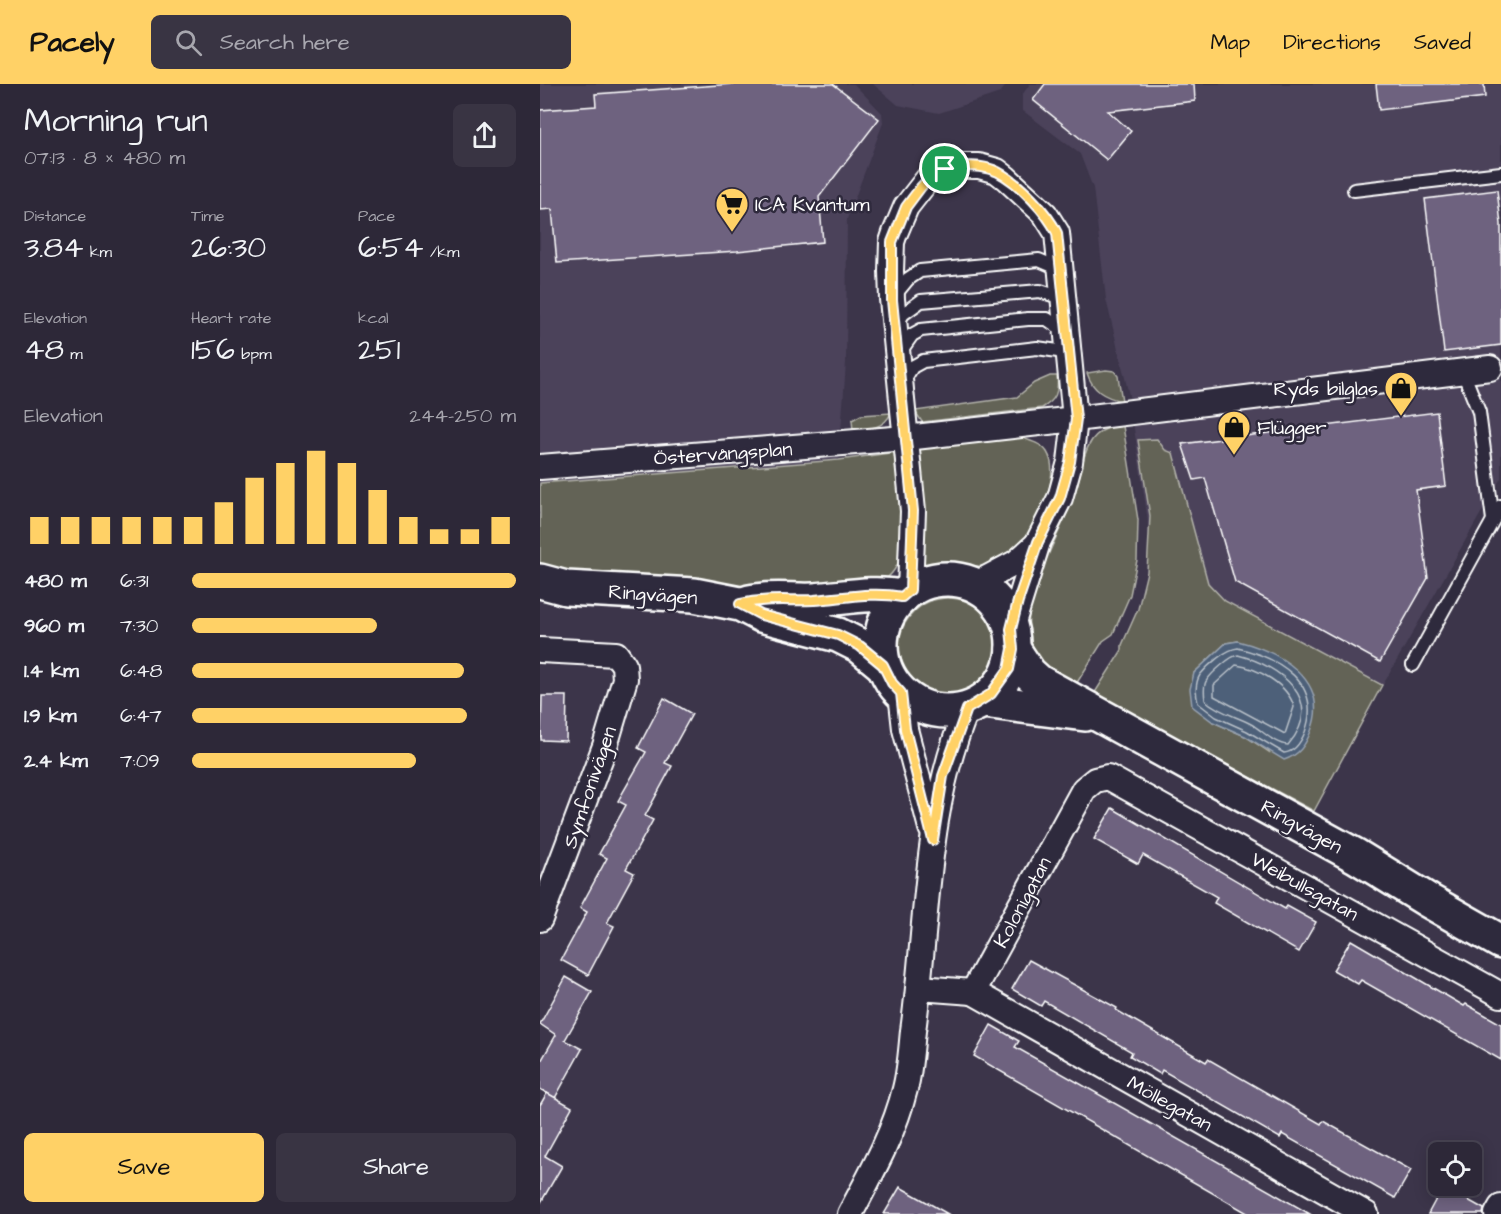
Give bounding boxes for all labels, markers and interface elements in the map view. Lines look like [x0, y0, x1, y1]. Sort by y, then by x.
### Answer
search box [151, 15, 571, 69]
text: Pacely [30, 23, 115, 62]
icon: search [172, 26, 205, 59]
text: Search here [220, 27, 350, 58]
text: Map [1210, 28, 1250, 57]
text: Directions [1283, 28, 1381, 57]
text: Saved [1414, 28, 1471, 57]
text: Morning run [24, 98, 208, 144]
button: share [453, 104, 516, 167]
pin [919, 143, 970, 194]
text: 07:13 · 8 × 480 m [24, 144, 185, 172]
icon: arrive [928, 152, 961, 185]
supermarket icon: ICA Kvantum [714, 186, 750, 233]
place label: ICA Kvantum [755, 191, 870, 219]
text: Distance [24, 205, 86, 227]
text: Time [191, 205, 225, 227]
text: Pace [358, 205, 395, 227]
text: 3.84 [24, 227, 83, 269]
text: 26:30 [191, 227, 266, 269]
text: 6:54 [358, 227, 423, 269]
text: km [83, 241, 112, 263]
text: /km [423, 241, 459, 263]
text: Elevation [24, 307, 87, 329]
text: Heart rate [191, 307, 271, 329]
text: kcal [358, 307, 389, 329]
text: 48 [24, 329, 64, 371]
text: 156 [191, 329, 235, 371]
text: 251 [358, 329, 400, 371]
text: m [64, 343, 83, 365]
text: bpm [235, 343, 272, 365]
shop icon: Ryds bilglas [1383, 370, 1419, 417]
place label: Ryds bilglas [1273, 375, 1378, 404]
text: Elevation [24, 402, 103, 430]
text: 244–250 m [409, 402, 516, 430]
shop icon: Flügger [1216, 409, 1252, 456]
place label: Flügger [1257, 414, 1327, 443]
street label: Östervångsplan [653, 435, 793, 474]
text: 480 m [24, 567, 87, 595]
text: 6:31 [120, 567, 149, 595]
street label: Ringvägen [607, 578, 698, 613]
text: 960 m [24, 612, 84, 640]
text: 7:30 [120, 612, 158, 640]
text: 1.4 km [24, 657, 79, 685]
text: 6:48 [120, 657, 162, 685]
text: 1.9 km [24, 702, 77, 730]
text: 6:47 [120, 702, 162, 730]
street label: Symfonivägen [556, 723, 625, 852]
text: 2.4 km [24, 747, 88, 775]
text: 7:09 [120, 747, 160, 775]
street label: Ringvägen [1255, 793, 1347, 862]
street label: Weibullsgatan [1245, 846, 1363, 929]
street label: Kolonigatan [987, 852, 1059, 953]
street label: Möllegatan [1121, 1069, 1217, 1140]
button: Save [24, 1133, 264, 1202]
button: Share [276, 1133, 516, 1202]
map controls [1428, 1142, 1482, 1196]
button: locate [1428, 1142, 1482, 1196]

